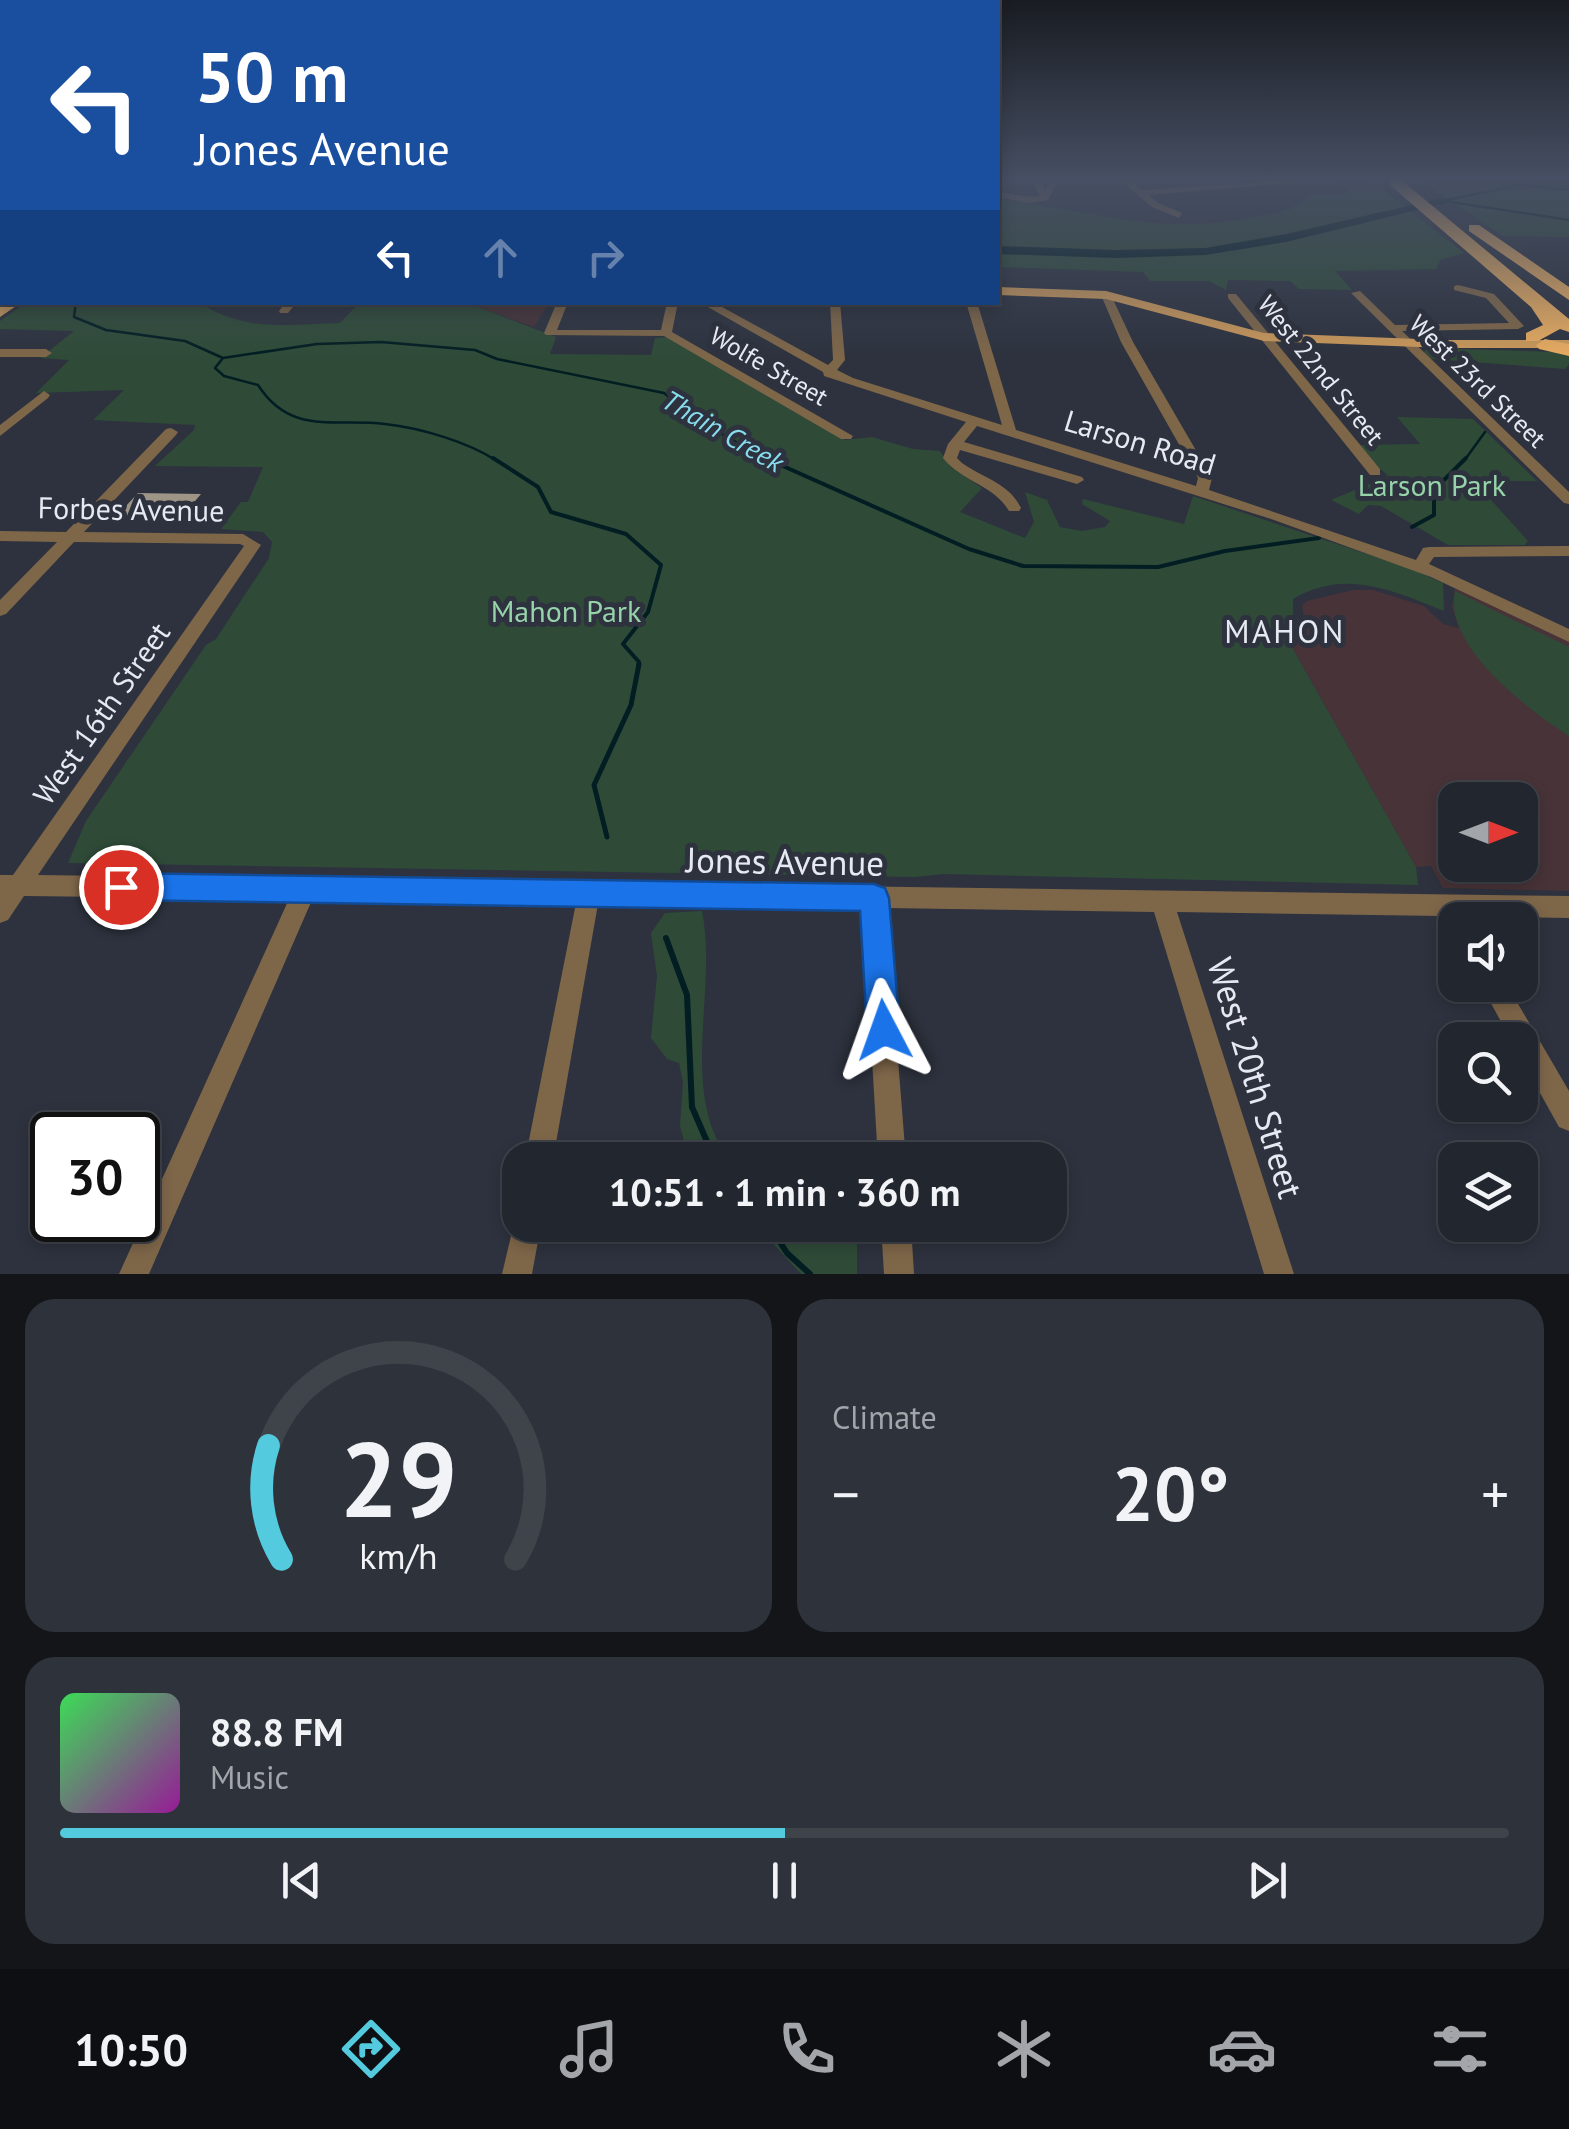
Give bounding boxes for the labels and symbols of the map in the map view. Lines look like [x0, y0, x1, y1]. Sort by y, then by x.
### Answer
street label: West 22nd Street [1251, 289, 1391, 452]
street label: West 23rd Street [1403, 308, 1553, 455]
street label: Wolfe Street [704, 319, 834, 413]
water label: Thain Creek [656, 381, 792, 481]
street label: Larson Road [1060, 400, 1221, 483]
park label: Larson Park [1358, 465, 1507, 504]
street label: Forbes Avenue [37, 487, 225, 530]
park label: Mahon Park [491, 591, 642, 630]
district label: MAHON [1224, 610, 1346, 652]
street label: West 16th Street [24, 614, 178, 812]
north arrow [1438, 782, 1538, 882]
street label: Jones Avenue [684, 836, 884, 886]
pin [79, 845, 164, 930]
street label: West 20th Street [1198, 952, 1314, 1204]
position arrow [832, 978, 936, 1082]
speed limit sign: 30 [30, 1112, 160, 1242]

